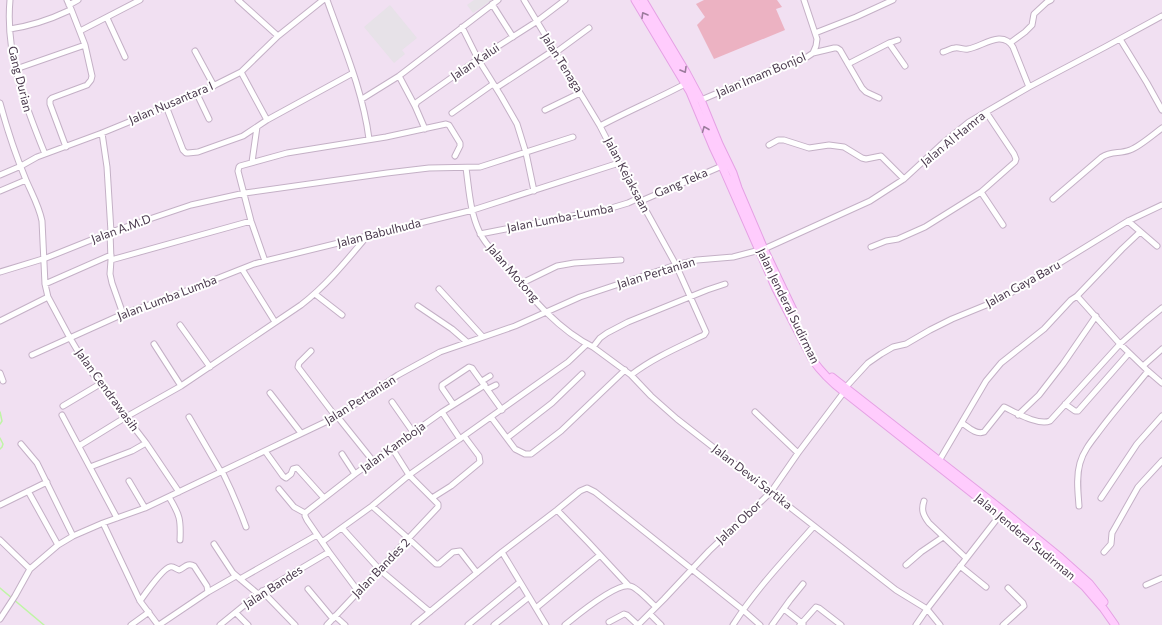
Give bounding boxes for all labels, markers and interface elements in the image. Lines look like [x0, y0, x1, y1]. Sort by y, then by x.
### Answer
one-way arrow [641, 12, 648, 19]
street label: Jalan Tenaga [538, 30, 587, 95]
street label: Jalan Kalui [448, 40, 502, 83]
street label: Gang Durian [6, 44, 36, 113]
street label: Jalan Imam Bonjol [714, 49, 808, 100]
one-way arrow [680, 66, 687, 73]
street label: Jalan Nusantara I [126, 78, 215, 127]
street label: Jalan Al Hamra [917, 108, 988, 169]
one-way arrow [702, 125, 710, 132]
street label: Jalan Kejaksaan [601, 135, 654, 215]
street label: Gang Teka [652, 165, 709, 200]
street label: Jalan Lumba-Lumba [505, 200, 614, 235]
street label: Jalan A.M.D [89, 211, 153, 246]
street label: Jalan Babulhuda [335, 215, 422, 250]
street label: Jalan Motong [484, 241, 543, 305]
street label: Jalan Jenderal Sudirman [754, 246, 823, 366]
street label: Jalan Pertanian [615, 254, 697, 292]
street label: Jalan Gaya Baru [983, 257, 1063, 310]
street label: Jalan Lumba Lumba [115, 272, 219, 323]
street label: Jalan Cendrawasih [72, 345, 142, 434]
street label: Jalan Pertanian [321, 372, 398, 427]
street label: Jalan Kamboja [357, 418, 428, 475]
street label: Jalan Dewi Sartika [709, 441, 795, 512]
street label: Jalan Jenderal Sudirman [972, 490, 1079, 583]
street label: Jalan Obor [713, 497, 765, 547]
street label: Jalan Bandes 2 [349, 535, 413, 601]
street label: Jalan Bandes [240, 562, 305, 611]

